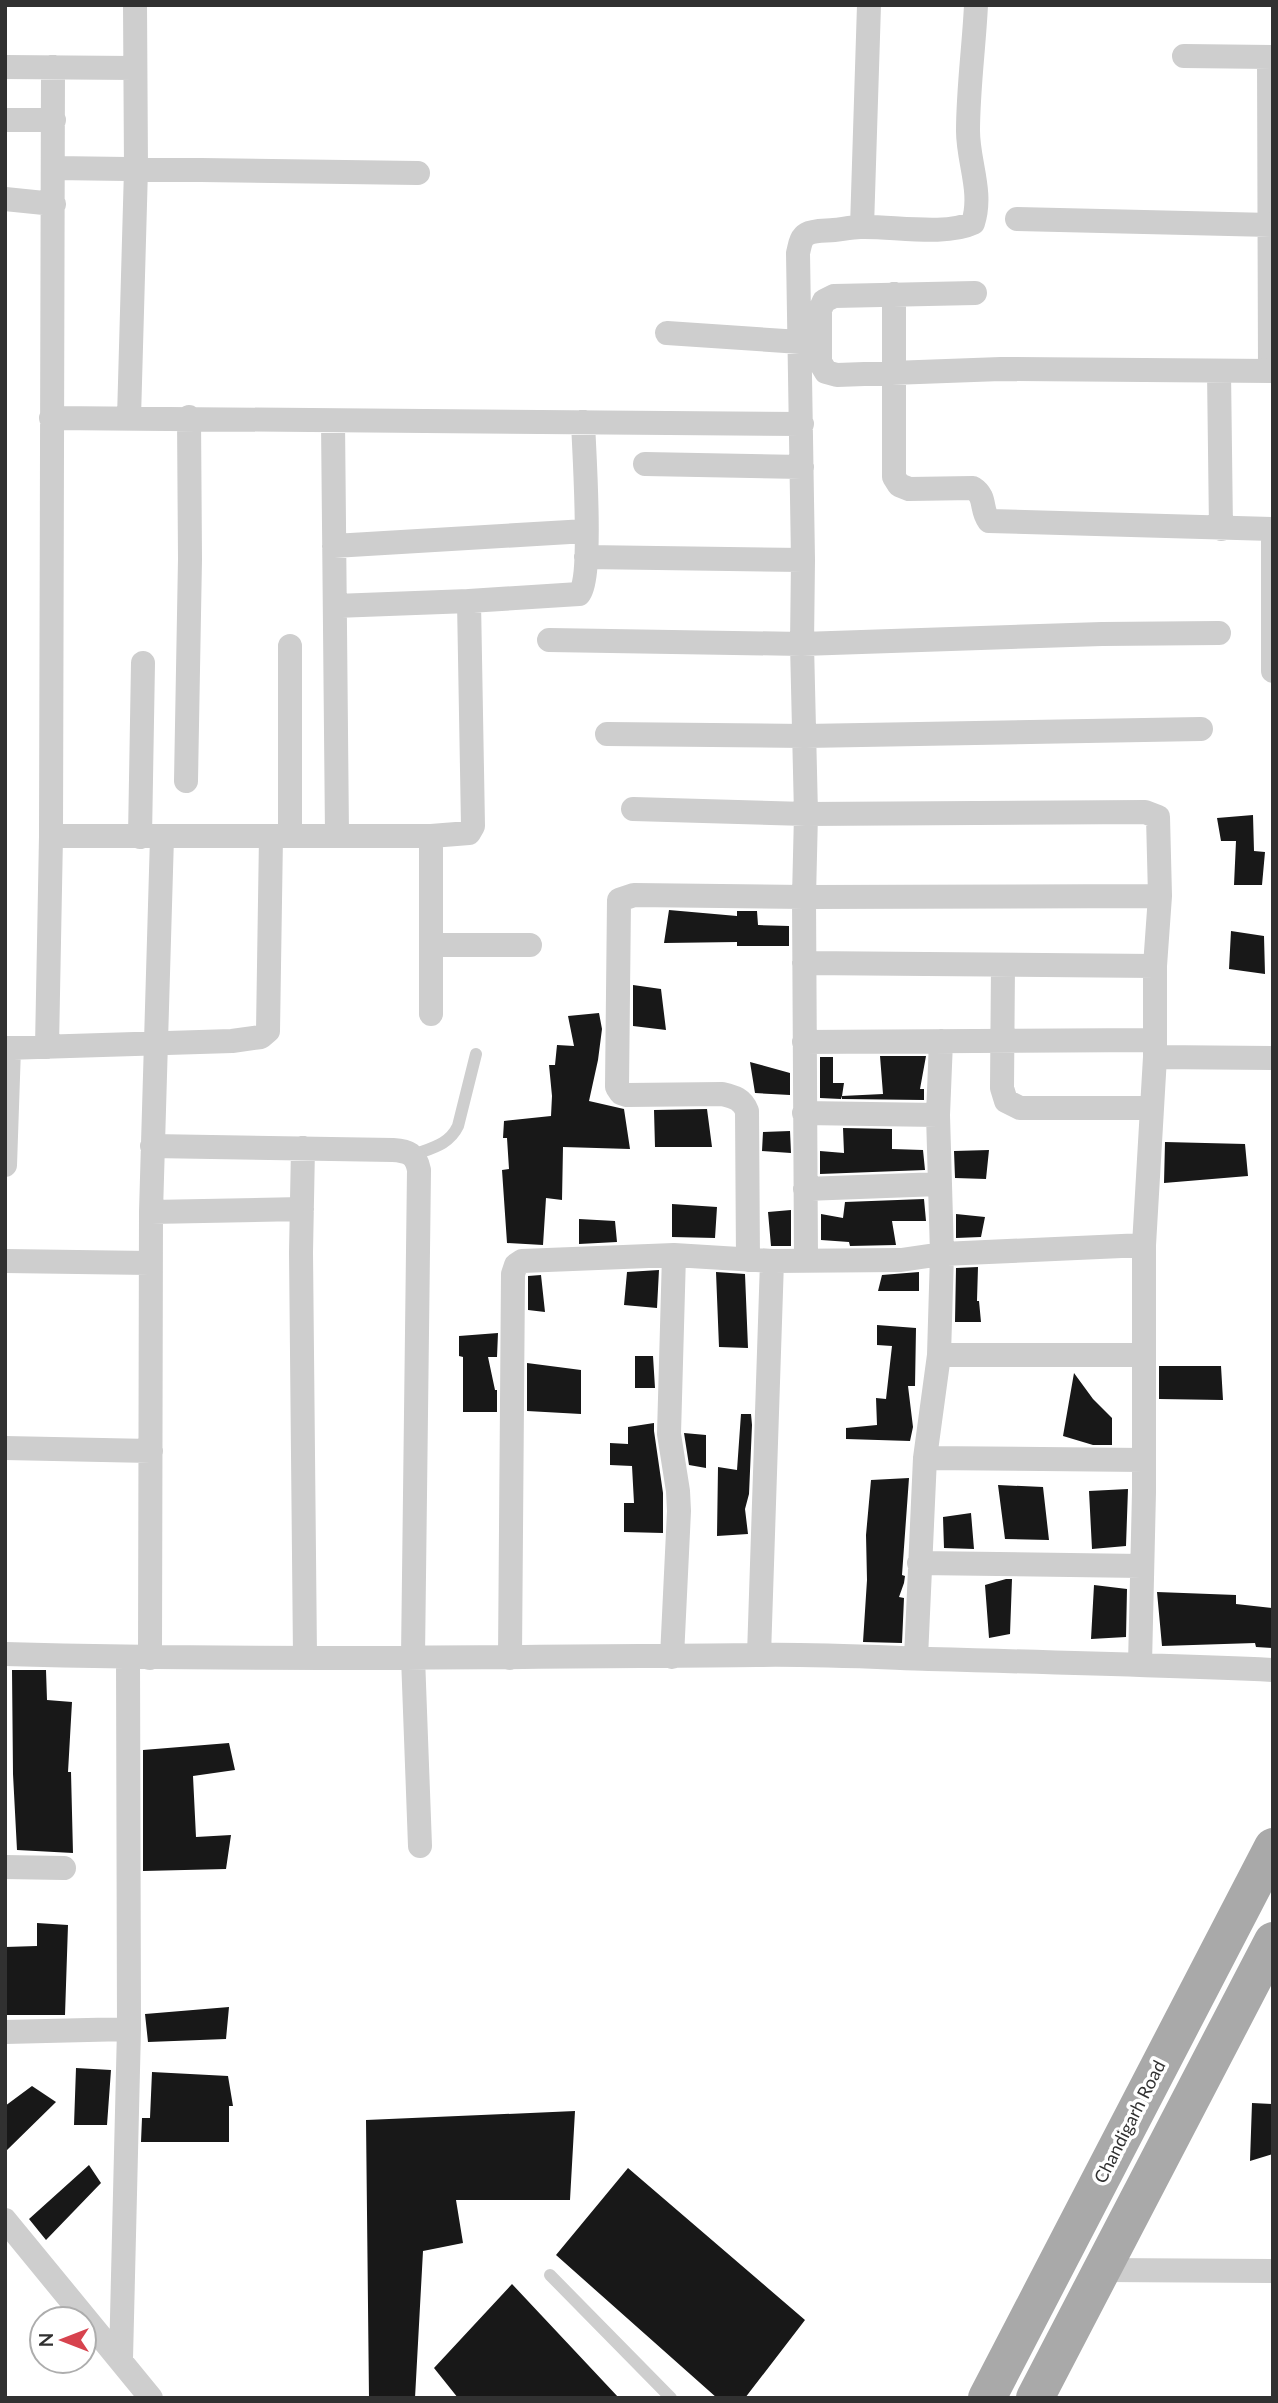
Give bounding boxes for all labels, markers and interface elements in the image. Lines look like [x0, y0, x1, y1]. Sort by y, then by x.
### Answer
street label: Chandigarh Road [1089, 2056, 1170, 2187]
north arrow [28, 2305, 98, 2375]
text: N [34, 2333, 57, 2347]

